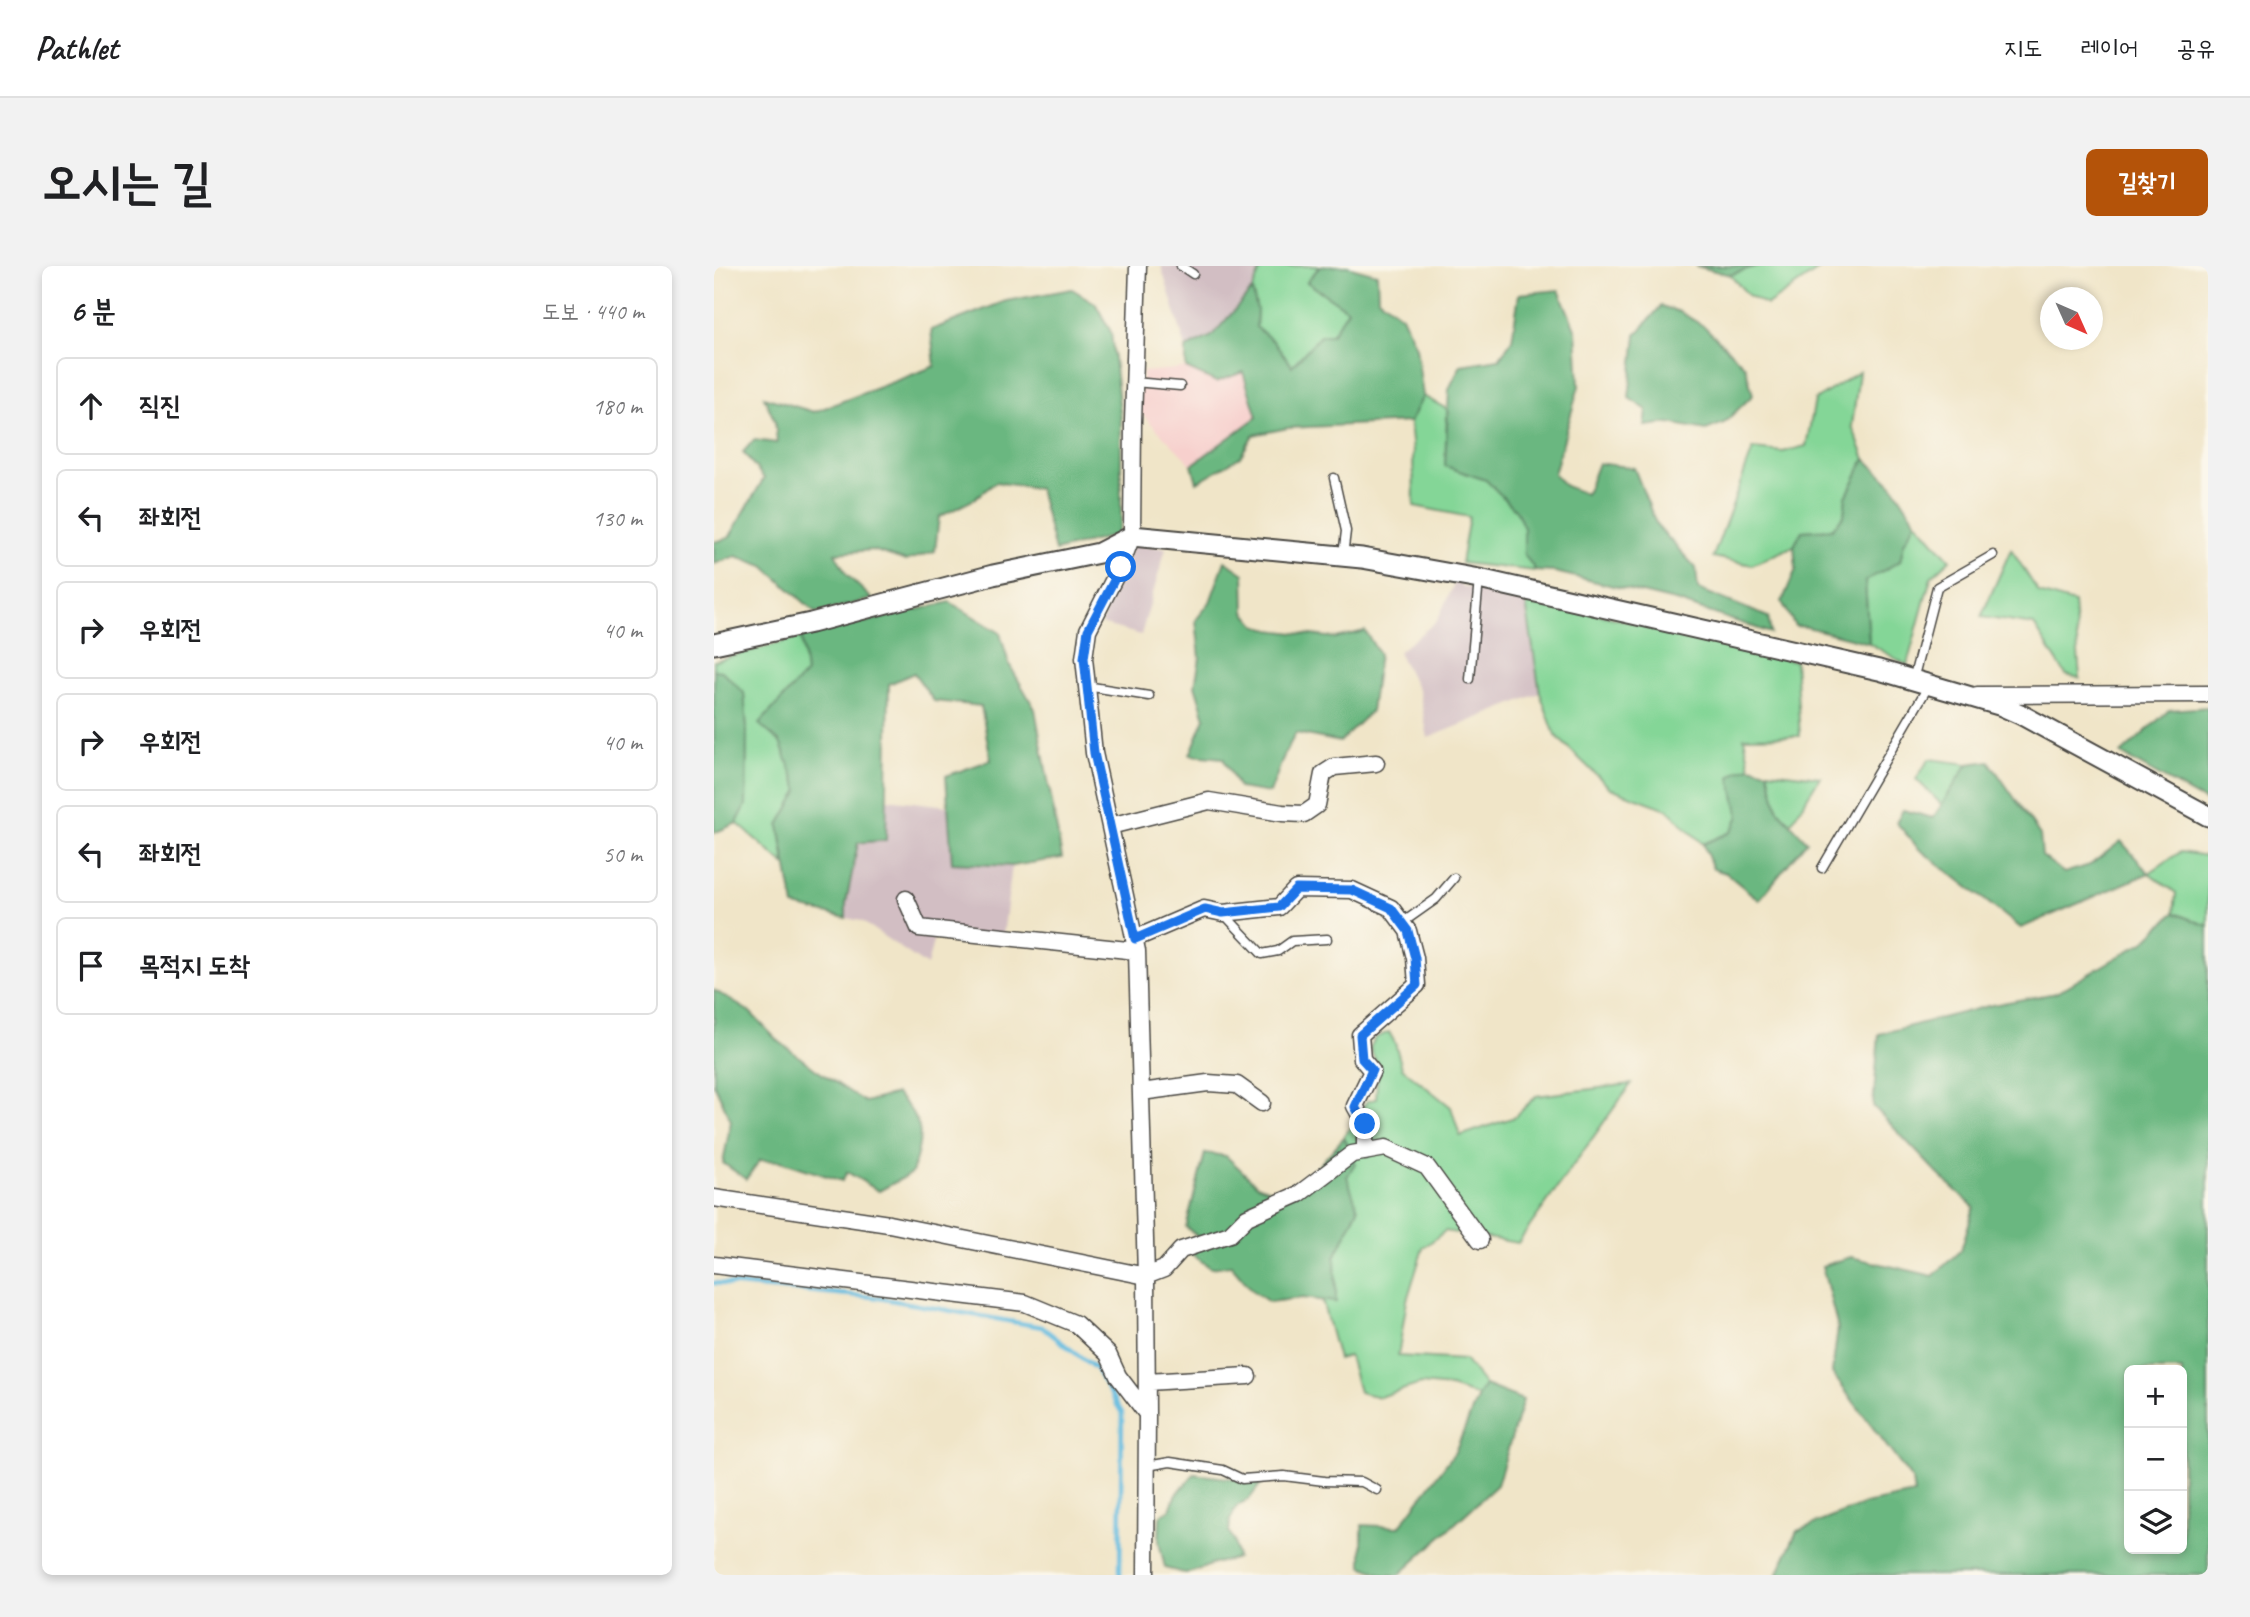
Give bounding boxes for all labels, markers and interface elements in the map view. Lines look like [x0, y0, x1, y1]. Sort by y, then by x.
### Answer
text: Pathlet [35, 27, 118, 69]
text: 지도 [2004, 33, 2042, 63]
text: 레이어 [2080, 33, 2138, 63]
text: 공유 [2176, 33, 2215, 63]
button: 길찾기 [2086, 149, 2208, 216]
text: 오시는 길 [42, 151, 212, 213]
north arrow [2040, 287, 2103, 350]
text: 6 분 [70, 292, 116, 330]
text: 도보 · 440 m [542, 297, 644, 326]
icon: ahead [72, 387, 110, 425]
text: 직진 [139, 389, 181, 422]
text: 180 m [593, 392, 642, 421]
icon: left [72, 499, 110, 537]
text: 좌회전 [139, 501, 202, 534]
text: 130 m [593, 504, 642, 533]
route start [1105, 551, 1136, 582]
icon: right [72, 611, 110, 649]
text: 우회전 [139, 613, 202, 646]
text: 40 m [603, 616, 642, 645]
icon: right [72, 723, 110, 761]
text: 우회전 [139, 725, 202, 758]
text: 40 m [603, 728, 642, 757]
icon: left [72, 835, 110, 873]
text: 좌회전 [139, 837, 202, 870]
text: 50 m [603, 840, 642, 869]
icon: arrive [72, 947, 110, 985]
text: 목적지 도착 [139, 949, 250, 982]
route end [1349, 1108, 1380, 1139]
map controls [2124, 1365, 2187, 1554]
button: + [2124, 1365, 2187, 1428]
button: − [2124, 1428, 2187, 1491]
button: layers [2124, 1491, 2187, 1554]

